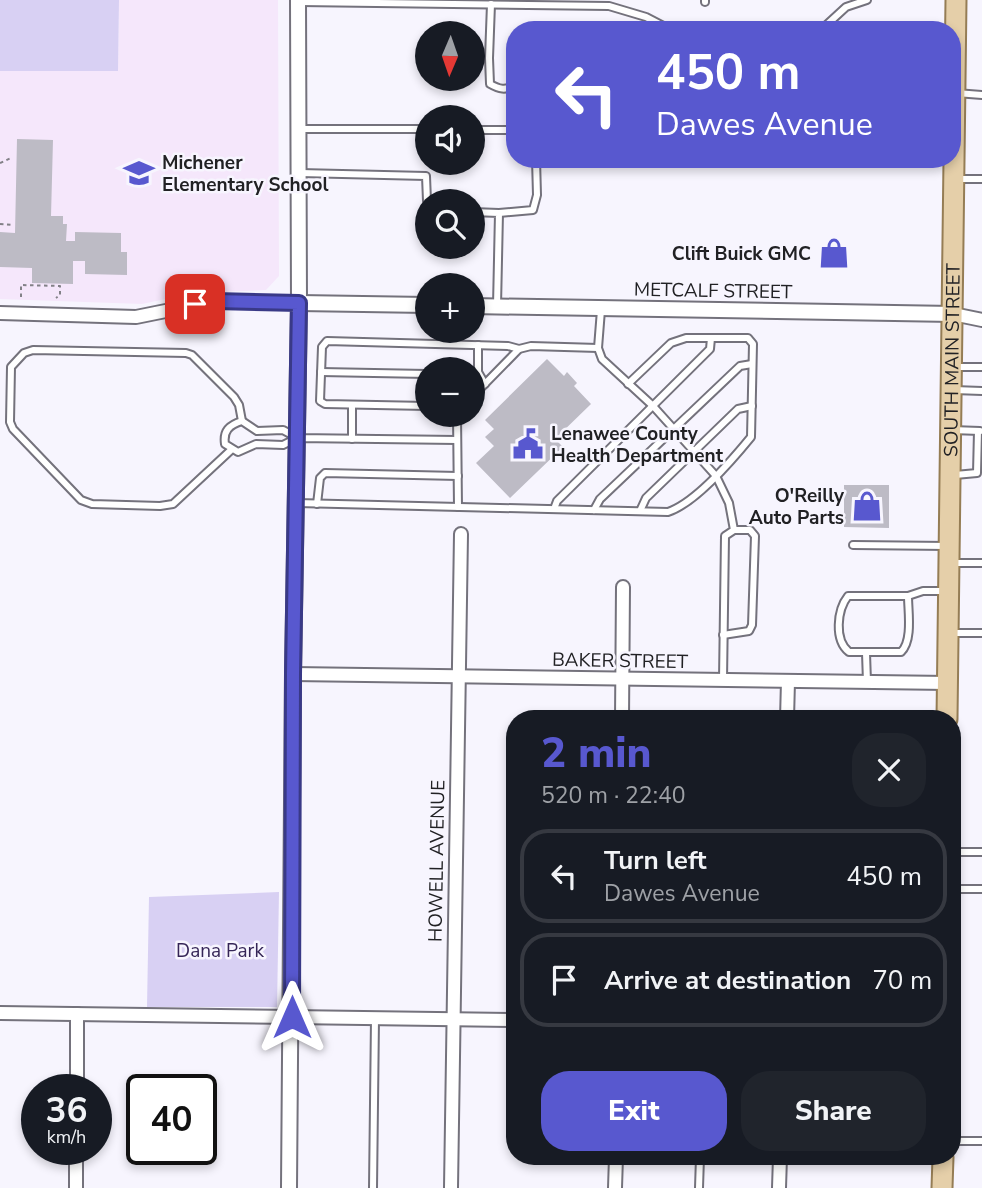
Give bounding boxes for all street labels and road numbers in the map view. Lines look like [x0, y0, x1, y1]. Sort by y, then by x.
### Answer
street label: SOUTH MAIN STREET [938, 262, 967, 457]
street label: METCALF STREET [634, 277, 793, 305]
street label: BAKER STREET [552, 647, 689, 675]
street label: HOWELL AVENUE [423, 780, 451, 942]

